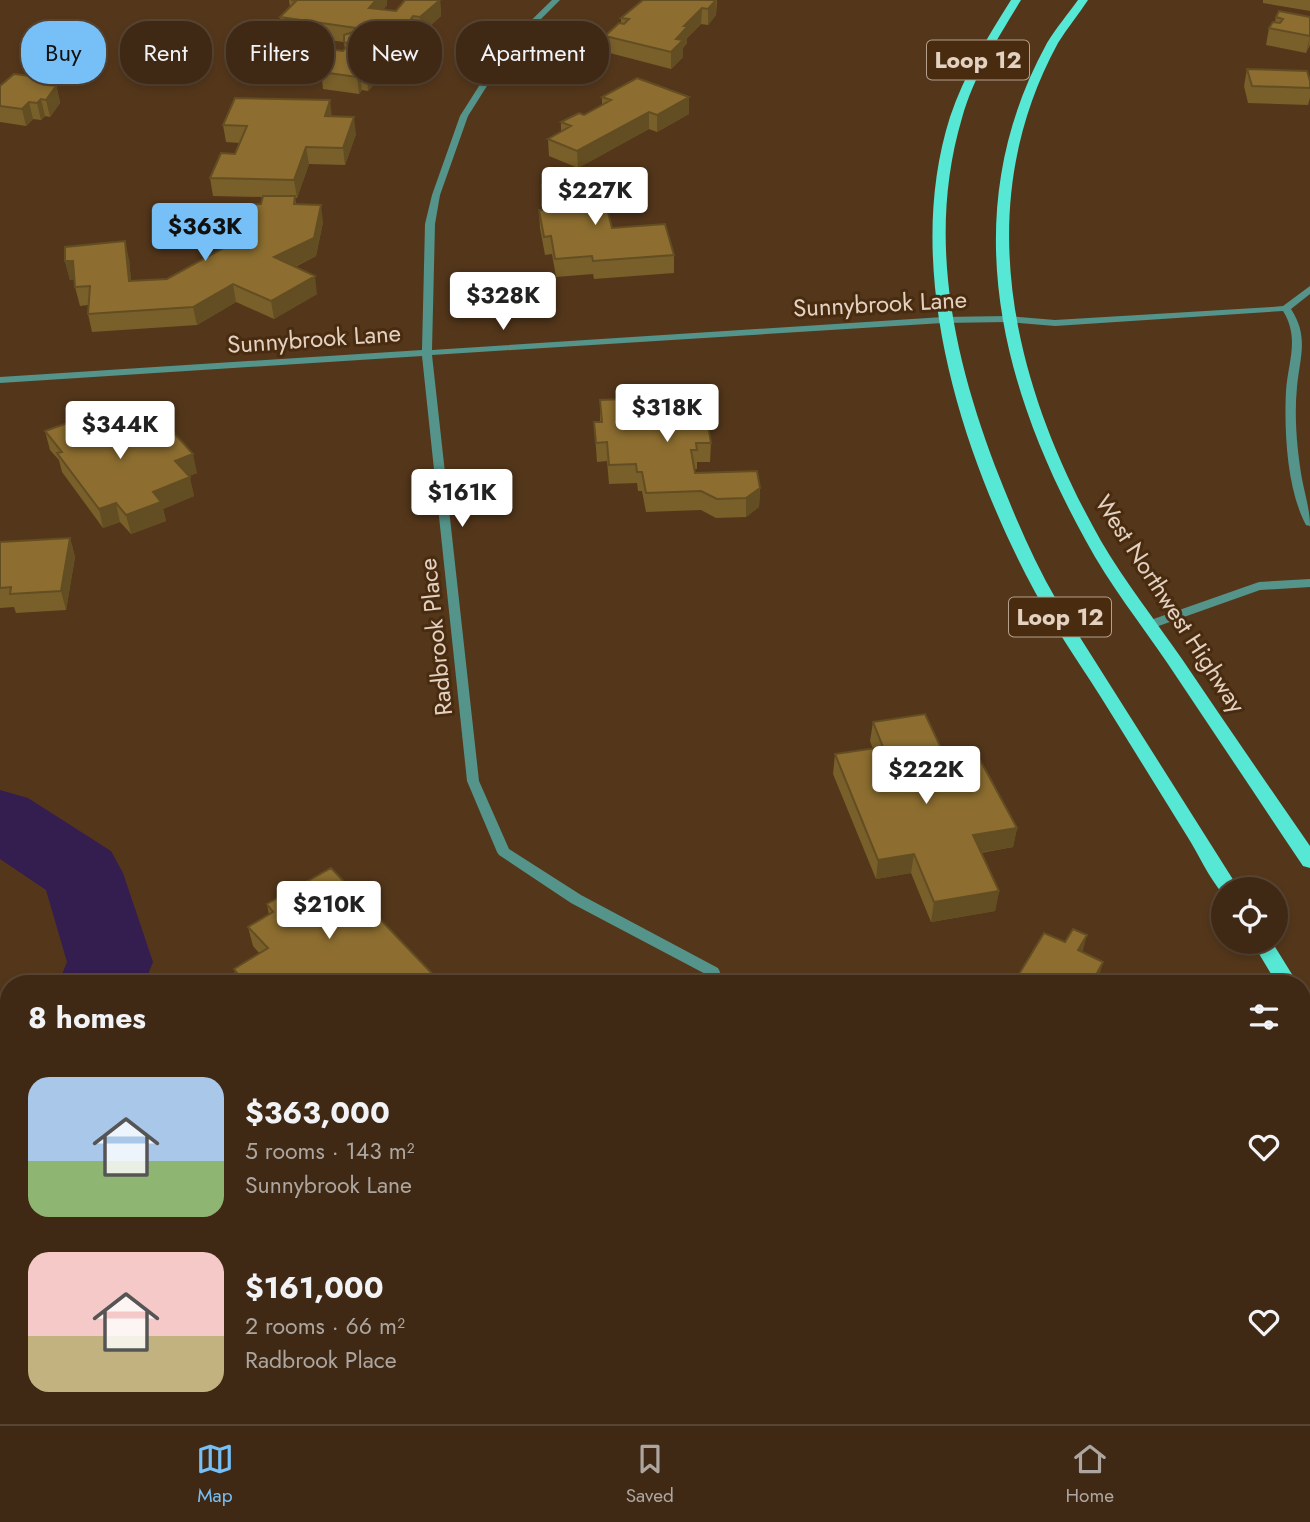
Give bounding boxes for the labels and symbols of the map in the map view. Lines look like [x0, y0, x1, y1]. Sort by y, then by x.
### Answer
road number: Loop 12 [927, 40, 1029, 80]
pin: $227K [546, 168, 644, 227]
pin: $363K [156, 204, 254, 263]
pin: $328K [454, 272, 552, 332]
street label: Sunnybrook Lane [792, 281, 968, 326]
street label: Sunnybrook Lane [226, 315, 402, 362]
pin: $318K [618, 384, 716, 444]
pin: $344K [71, 402, 169, 461]
pin: $161K [413, 470, 511, 529]
street label: West Northwest Highway [1087, 488, 1254, 720]
street label: Radbrook Place [410, 557, 461, 718]
road number: Loop 12 [1009, 597, 1111, 636]
pin: $222K [877, 746, 975, 806]
pin: $210K [280, 881, 378, 941]

